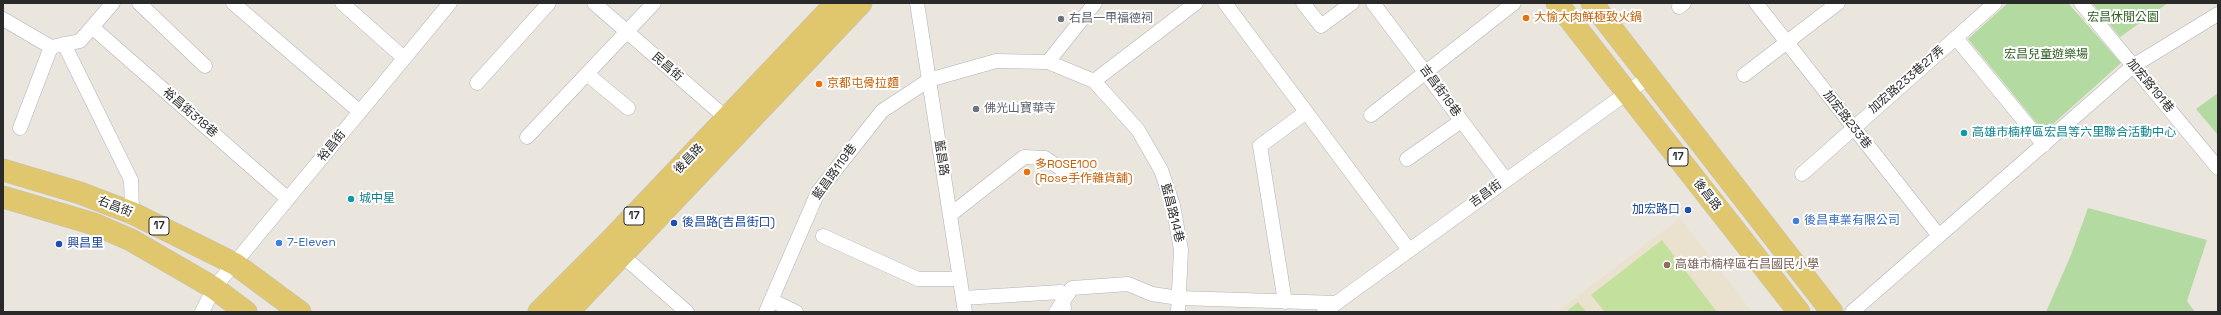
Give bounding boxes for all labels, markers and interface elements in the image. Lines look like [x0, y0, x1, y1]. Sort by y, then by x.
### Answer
place label: 大愉大肉鮮極致火鍋 [1534, 11, 1642, 25]
park label: 宏昌休閒公園 [2087, 11, 2159, 25]
place label: 右昌一甲福德祠 [1069, 12, 1153, 26]
marker: 大愉大肉鮮極致火鍋 [1521, 13, 1531, 23]
marker: 右昌一甲福德祠 [1056, 14, 1066, 24]
street label: 加宏路233巷27弄 [1866, 43, 1948, 117]
park label: 宏昌兒童遊樂場 [2004, 48, 2088, 62]
street label: 民昌街 [649, 50, 685, 84]
street label: 加宏路191巷 [2123, 56, 2177, 116]
street label: 吉昌街18巷 [1416, 62, 1464, 120]
place label: 京都屯骨拉麵 [827, 77, 899, 91]
marker: 京都屯骨拉麵 [814, 79, 824, 89]
street label: 裕昌街318巷 [160, 85, 220, 141]
street label: 加宏路233巷 [1820, 88, 1874, 152]
place label: 佛光山寶華寺 [984, 102, 1056, 116]
marker: 佛光山寶華寺 [971, 104, 981, 114]
place label: 高雄市楠梓區宏昌等六里聯合活動中心 [1972, 126, 2176, 140]
street label: 裕昌街 [315, 127, 349, 165]
marker: 高雄市楠梓區宏昌等六里聯合活動中心 [1959, 128, 1969, 138]
street label: 藍昌路 [931, 139, 951, 177]
street label: 後昌路 [671, 141, 707, 177]
street label: 藍昌路119巷 [810, 141, 860, 203]
road number: 17 [1668, 148, 1688, 166]
place label: 多ROSE100 (Rose手作雜貨舖) [1035, 158, 1132, 186]
marker: 多ROSE100 (Rose手作雜貨舖) [1022, 167, 1032, 177]
street label: 後昌路 [1690, 176, 1724, 214]
street label: 吉昌街 [1467, 178, 1505, 210]
street label: 藍昌路14巷 [1158, 182, 1186, 244]
place label: 城中星 [359, 192, 395, 206]
street label: 右昌街 [96, 194, 134, 220]
marker: 城中星 [346, 194, 356, 204]
place label: 加宏路口 [1632, 203, 1680, 217]
marker: 加宏路口 [1683, 205, 1693, 215]
road number: 17 [624, 207, 644, 225]
place label: 後昌車業有限公司 [1804, 214, 1900, 228]
place label: 後昌路(吉昌街口) [682, 216, 775, 230]
marker: 後昌車業有限公司 [1791, 216, 1801, 226]
road number: 17 [149, 217, 169, 235]
marker: 後昌路(吉昌街口) [669, 218, 679, 228]
place label: 7-Eleven [287, 236, 336, 250]
place label: 興昌里 [67, 237, 103, 251]
marker: 7-Eleven [274, 238, 284, 248]
marker: 興昌里 [54, 239, 64, 249]
place label: 高雄市楠梓區右昌國民小學 [1675, 258, 1819, 272]
marker: 高雄市楠梓區右昌國民小學 [1662, 260, 1672, 270]

